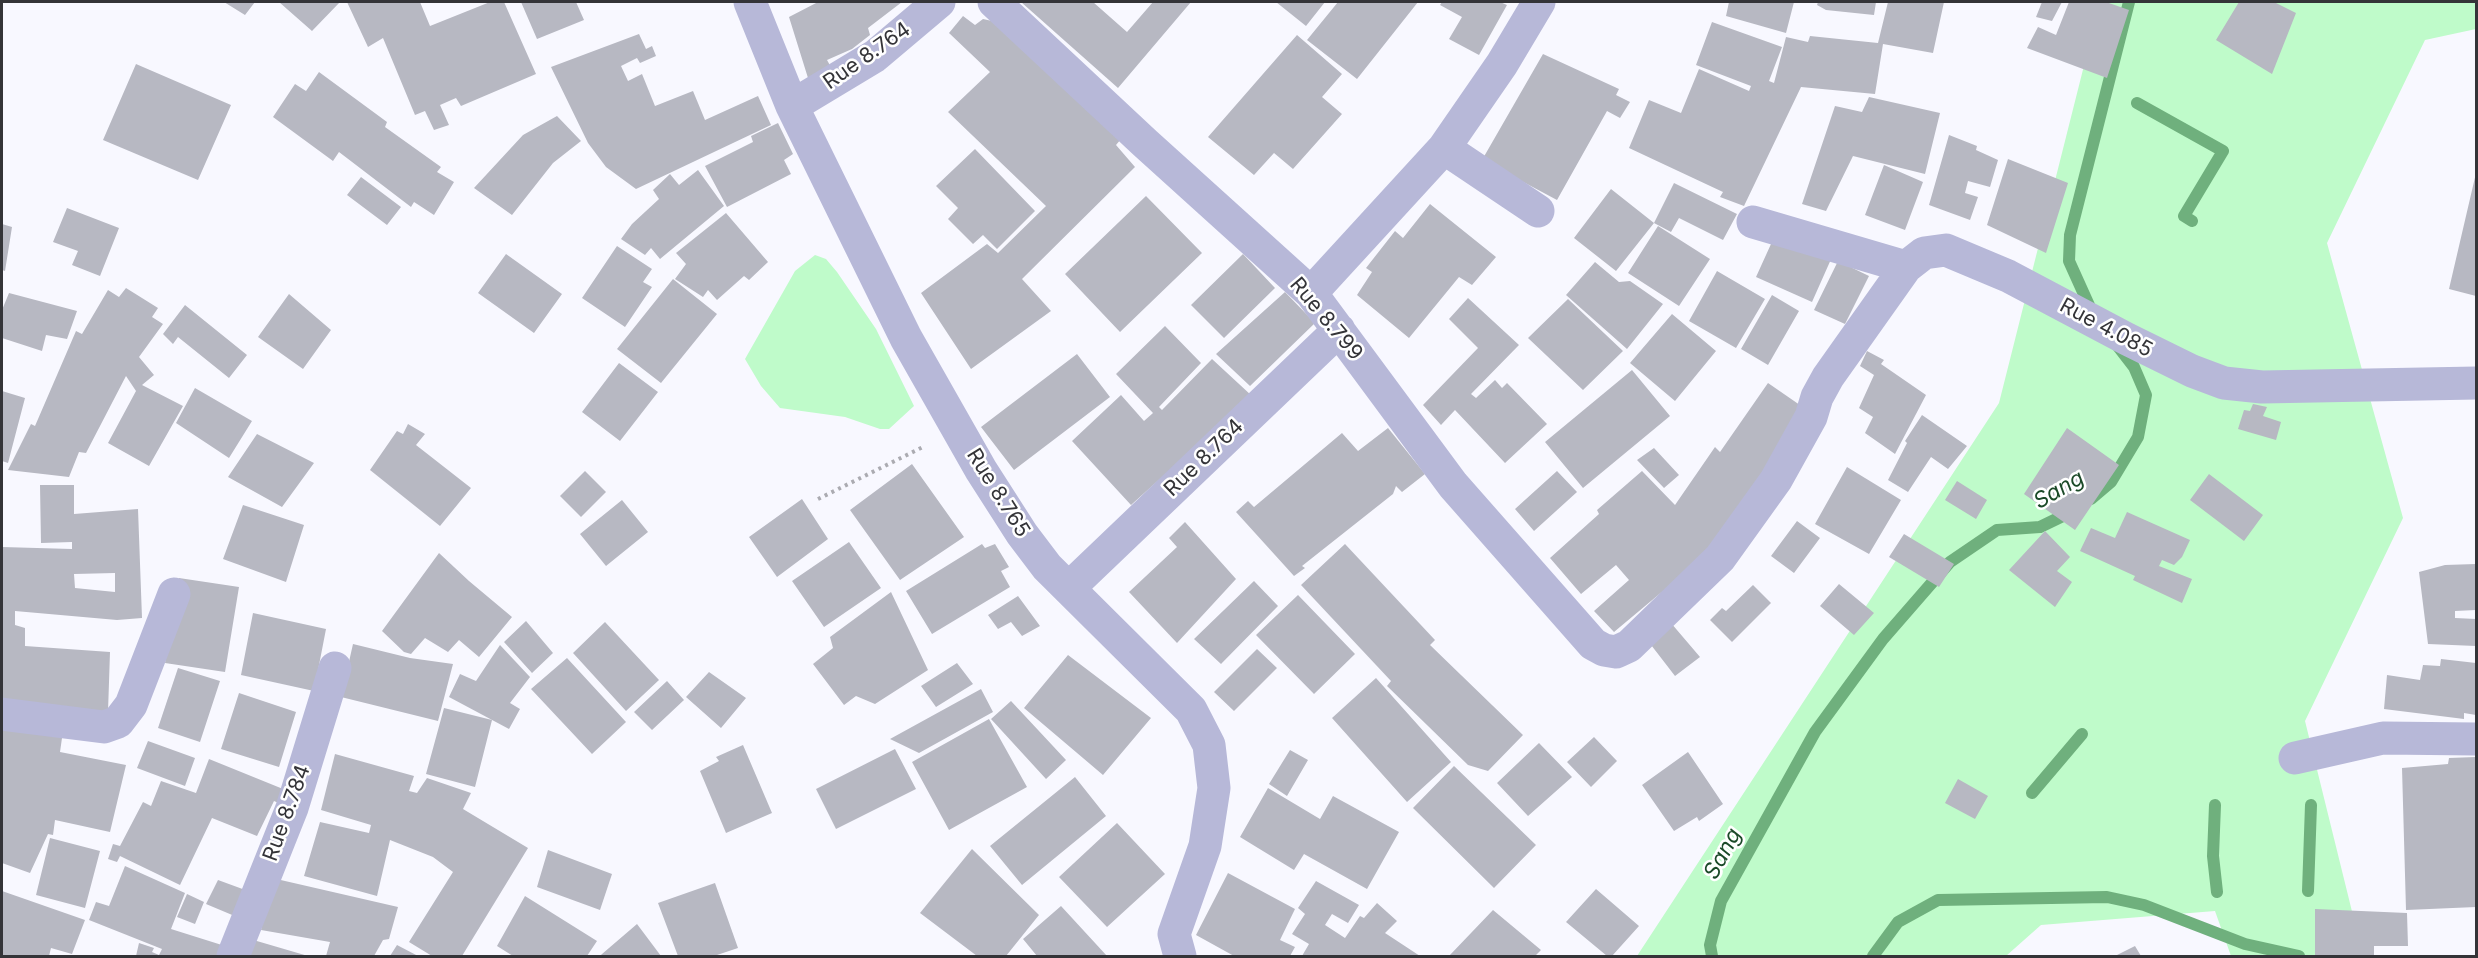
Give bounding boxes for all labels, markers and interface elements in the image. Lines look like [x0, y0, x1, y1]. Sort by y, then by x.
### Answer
street label: Rue 8.764 [819, 17, 915, 95]
street label: Rue 8.799 [1284, 273, 1368, 365]
street label: Rue 4.085 [2055, 293, 2157, 363]
street label: Rue 8.764 [1159, 414, 1249, 502]
street label: Rue 8.765 [961, 444, 1035, 542]
water label: Sang [2029, 465, 2089, 515]
street label: Rue 8.784 [258, 761, 316, 865]
water label: Sang [1698, 824, 1748, 884]

